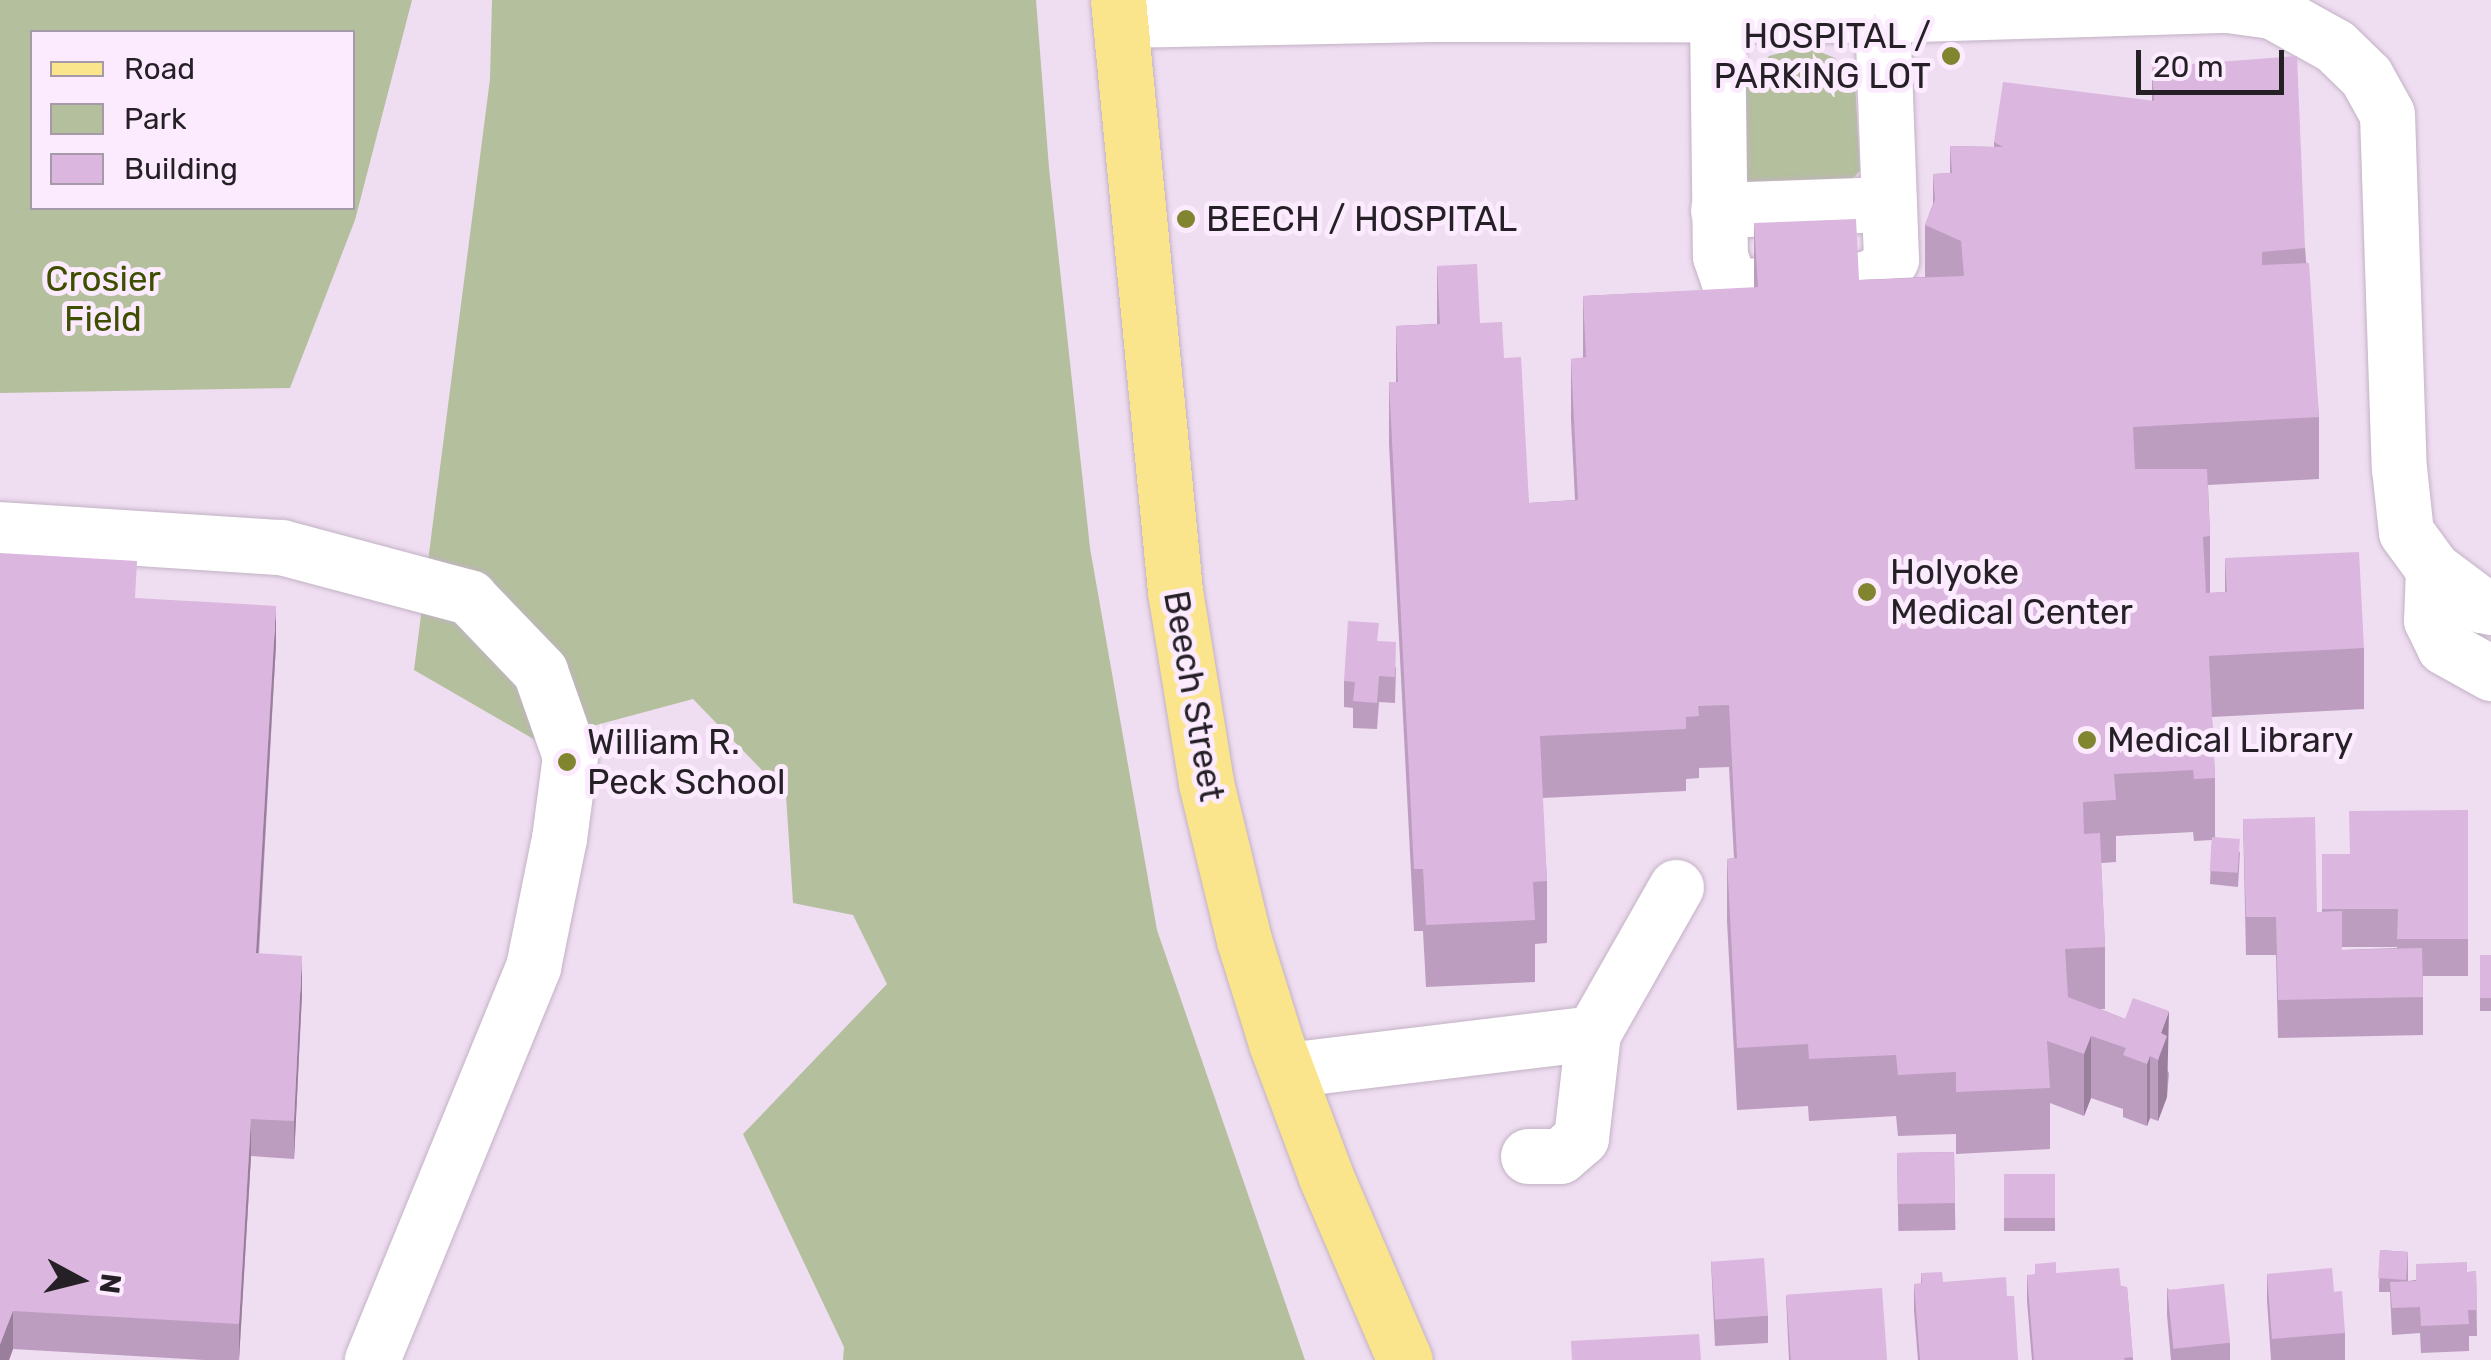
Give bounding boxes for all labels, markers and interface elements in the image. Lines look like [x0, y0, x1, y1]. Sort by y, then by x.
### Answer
place label: HOSPITAL / PARKING LOT [1713, 15, 1931, 97]
legend [30, 30, 355, 210]
scale bar [2141, 30, 2288, 92]
marker: HOSPITAL / PARKING LOT [1940, 45, 1962, 67]
text: 20 m [2153, 49, 2224, 85]
text: Road [124, 51, 195, 87]
text: Park [124, 101, 186, 137]
text: Building [124, 151, 238, 187]
place label: BEECH / HOSPITAL [1206, 198, 1517, 240]
marker: BEECH / HOSPITAL [1175, 208, 1197, 230]
park label: Crosier Field [45, 258, 161, 340]
place label: Holyoke Medical Center [1890, 551, 2133, 633]
marker: Holyoke Medical Center [1854, 579, 1880, 605]
street label: Beech Street [1155, 587, 1233, 805]
place label: Medical Library [2107, 719, 2353, 761]
place label: William R. Peck School [587, 721, 786, 803]
marker: Medical Library [2076, 729, 2098, 751]
marker: William R. Peck School [556, 751, 578, 773]
north arrow [30, 1230, 130, 1330]
text: N [93, 1272, 128, 1296]

